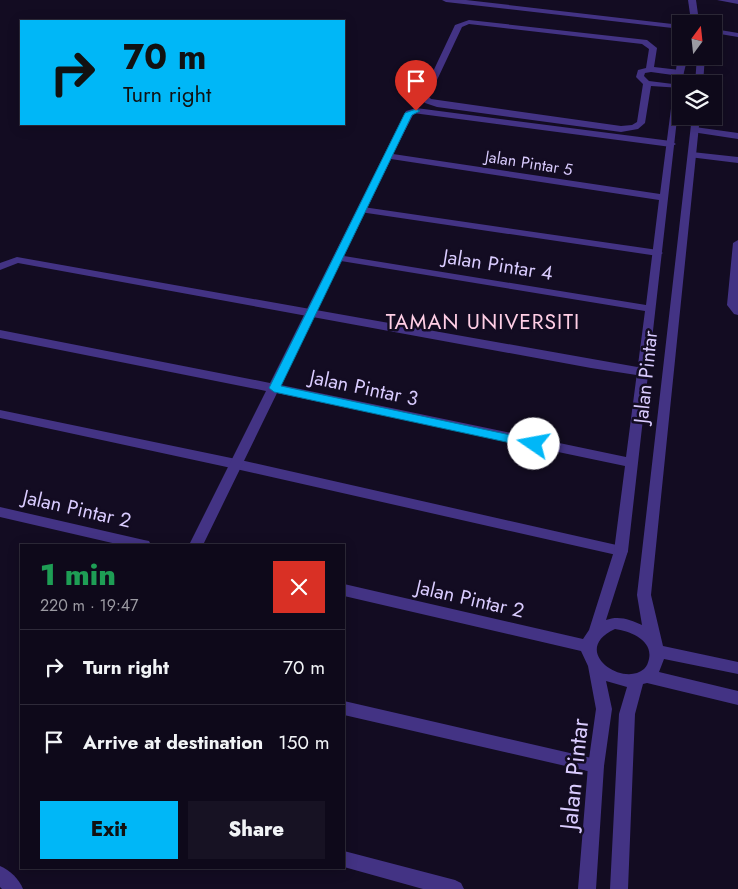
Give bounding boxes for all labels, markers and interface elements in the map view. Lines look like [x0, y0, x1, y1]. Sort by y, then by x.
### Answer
north arrow [672, 15, 722, 65]
map controls [672, 15, 722, 125]
text: 70 m [123, 32, 206, 82]
icon: right [40, 40, 105, 105]
pin [395, 60, 437, 111]
icon: arrive [402, 67, 430, 95]
button: layers [672, 75, 722, 125]
text: Turn right [123, 78, 211, 110]
street label: Jalan Pintar 5 [482, 144, 574, 181]
street label: Jalan Pintar 4 [438, 242, 555, 288]
district label: TAMAN UNIVERSITI [386, 307, 580, 337]
street label: Jalan Pintar [626, 329, 665, 428]
street label: Jalan Pintar 3 [304, 362, 421, 414]
position arrow [507, 417, 559, 469]
street label: Jalan Pintar 2 [17, 482, 134, 536]
text: 1 min [40, 553, 116, 596]
button: close [273, 561, 325, 613]
street label: Jalan Pintar 2 [410, 572, 527, 626]
text: 220 m · 19:47 [40, 594, 138, 617]
icon: right [40, 653, 68, 681]
text: Turn right [83, 654, 169, 681]
text: 70 m [283, 654, 325, 681]
street label: Jalan Pintar [550, 716, 597, 834]
icon: arrive [40, 728, 68, 756]
text: Arrive at destination [83, 729, 263, 756]
text: 150 m [278, 729, 329, 756]
button: Exit [40, 801, 178, 859]
button: Share [188, 801, 325, 859]

